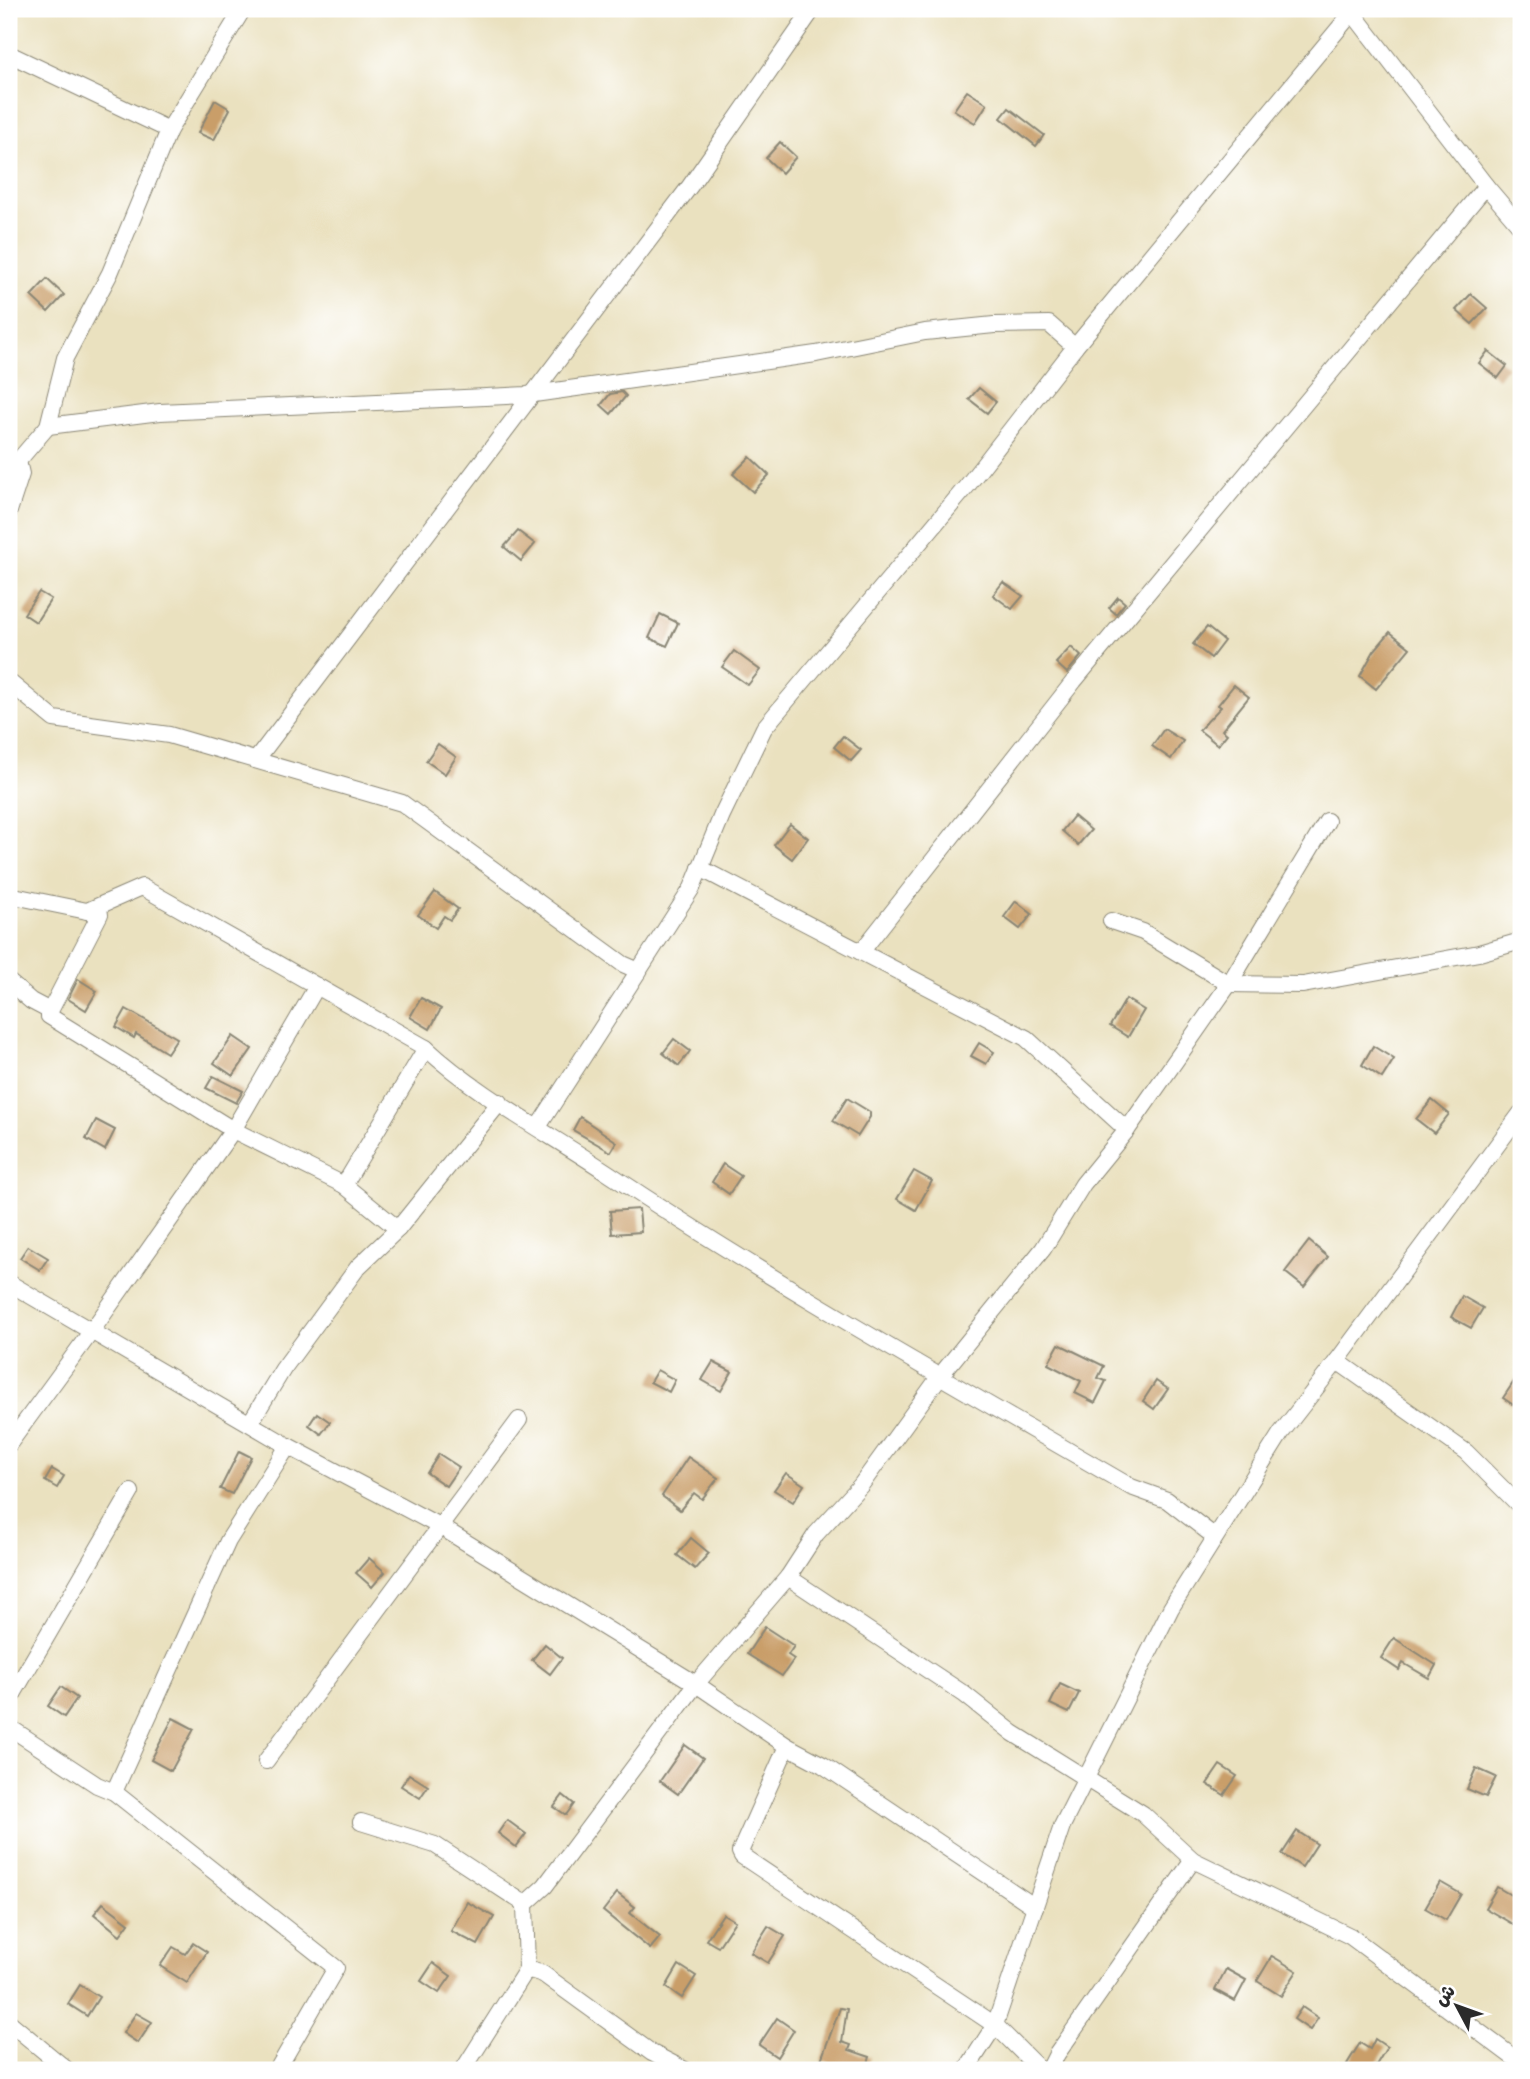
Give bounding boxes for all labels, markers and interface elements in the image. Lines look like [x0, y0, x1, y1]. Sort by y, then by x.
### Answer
north arrow [1422, 1970, 1492, 2040]
text: ش [1429, 1980, 1460, 2011]

